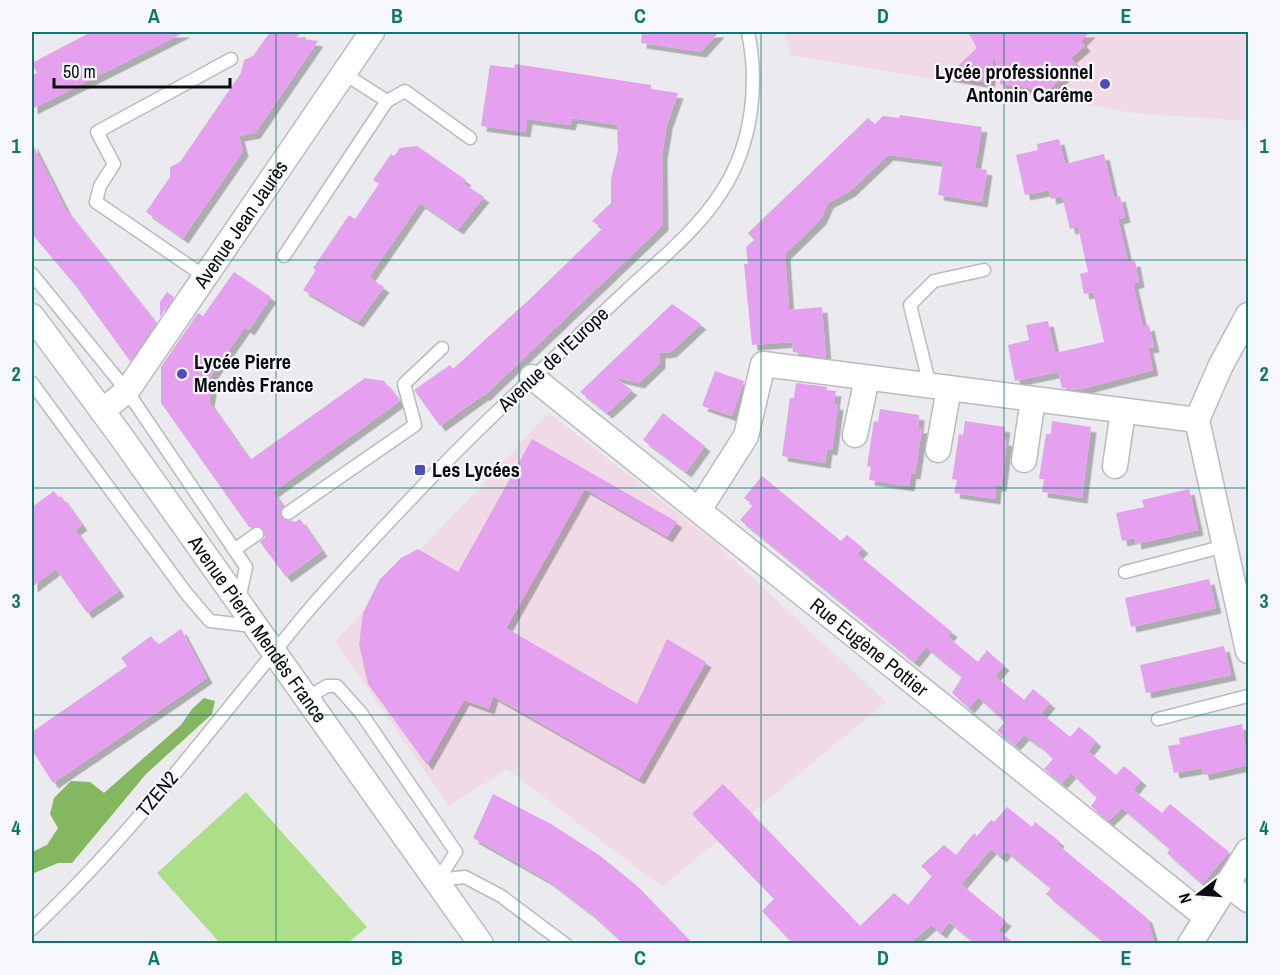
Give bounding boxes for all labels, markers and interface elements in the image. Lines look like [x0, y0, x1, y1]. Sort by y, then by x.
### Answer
text: A [148, 2, 160, 29]
text: B [391, 2, 403, 29]
text: C [634, 2, 646, 29]
text: D [877, 2, 889, 29]
text: E [1121, 2, 1132, 29]
scale bar [54, 51, 230, 89]
place label: Lycée professionnel Antonin Carême [935, 58, 1093, 108]
text: 50 m [63, 59, 96, 84]
marker: Lycée professionnel Antonin Carême [1098, 77, 1112, 91]
text: 1 [11, 132, 21, 159]
text: 1 [1259, 132, 1269, 159]
street label: Avenue Jean Jaurès [187, 155, 294, 294]
street label: Avenue de l'Europe [491, 300, 614, 418]
place label: Lycée Pierre Mendès France [194, 348, 313, 398]
text: 2 [11, 360, 21, 387]
text: 2 [1259, 360, 1269, 387]
marker: Lycée Pierre Mendès France [175, 367, 189, 381]
place label: Les Lycées [432, 456, 520, 483]
marker: Les Lycées [413, 463, 427, 477]
street label: Avenue Pierre Mendès France [182, 529, 334, 728]
text: 3 [11, 587, 21, 614]
text: 3 [1259, 587, 1269, 614]
street label: Rue Eugène Pottier [805, 591, 935, 703]
street label: TZEN2 [130, 765, 184, 822]
text: 4 [11, 814, 21, 841]
text: 4 [1259, 814, 1269, 841]
north arrow [1169, 864, 1229, 924]
text: N [1173, 891, 1197, 906]
text: A [148, 944, 160, 971]
text: B [391, 944, 403, 971]
text: C [634, 944, 646, 971]
text: D [877, 944, 889, 971]
text: E [1121, 944, 1132, 971]

